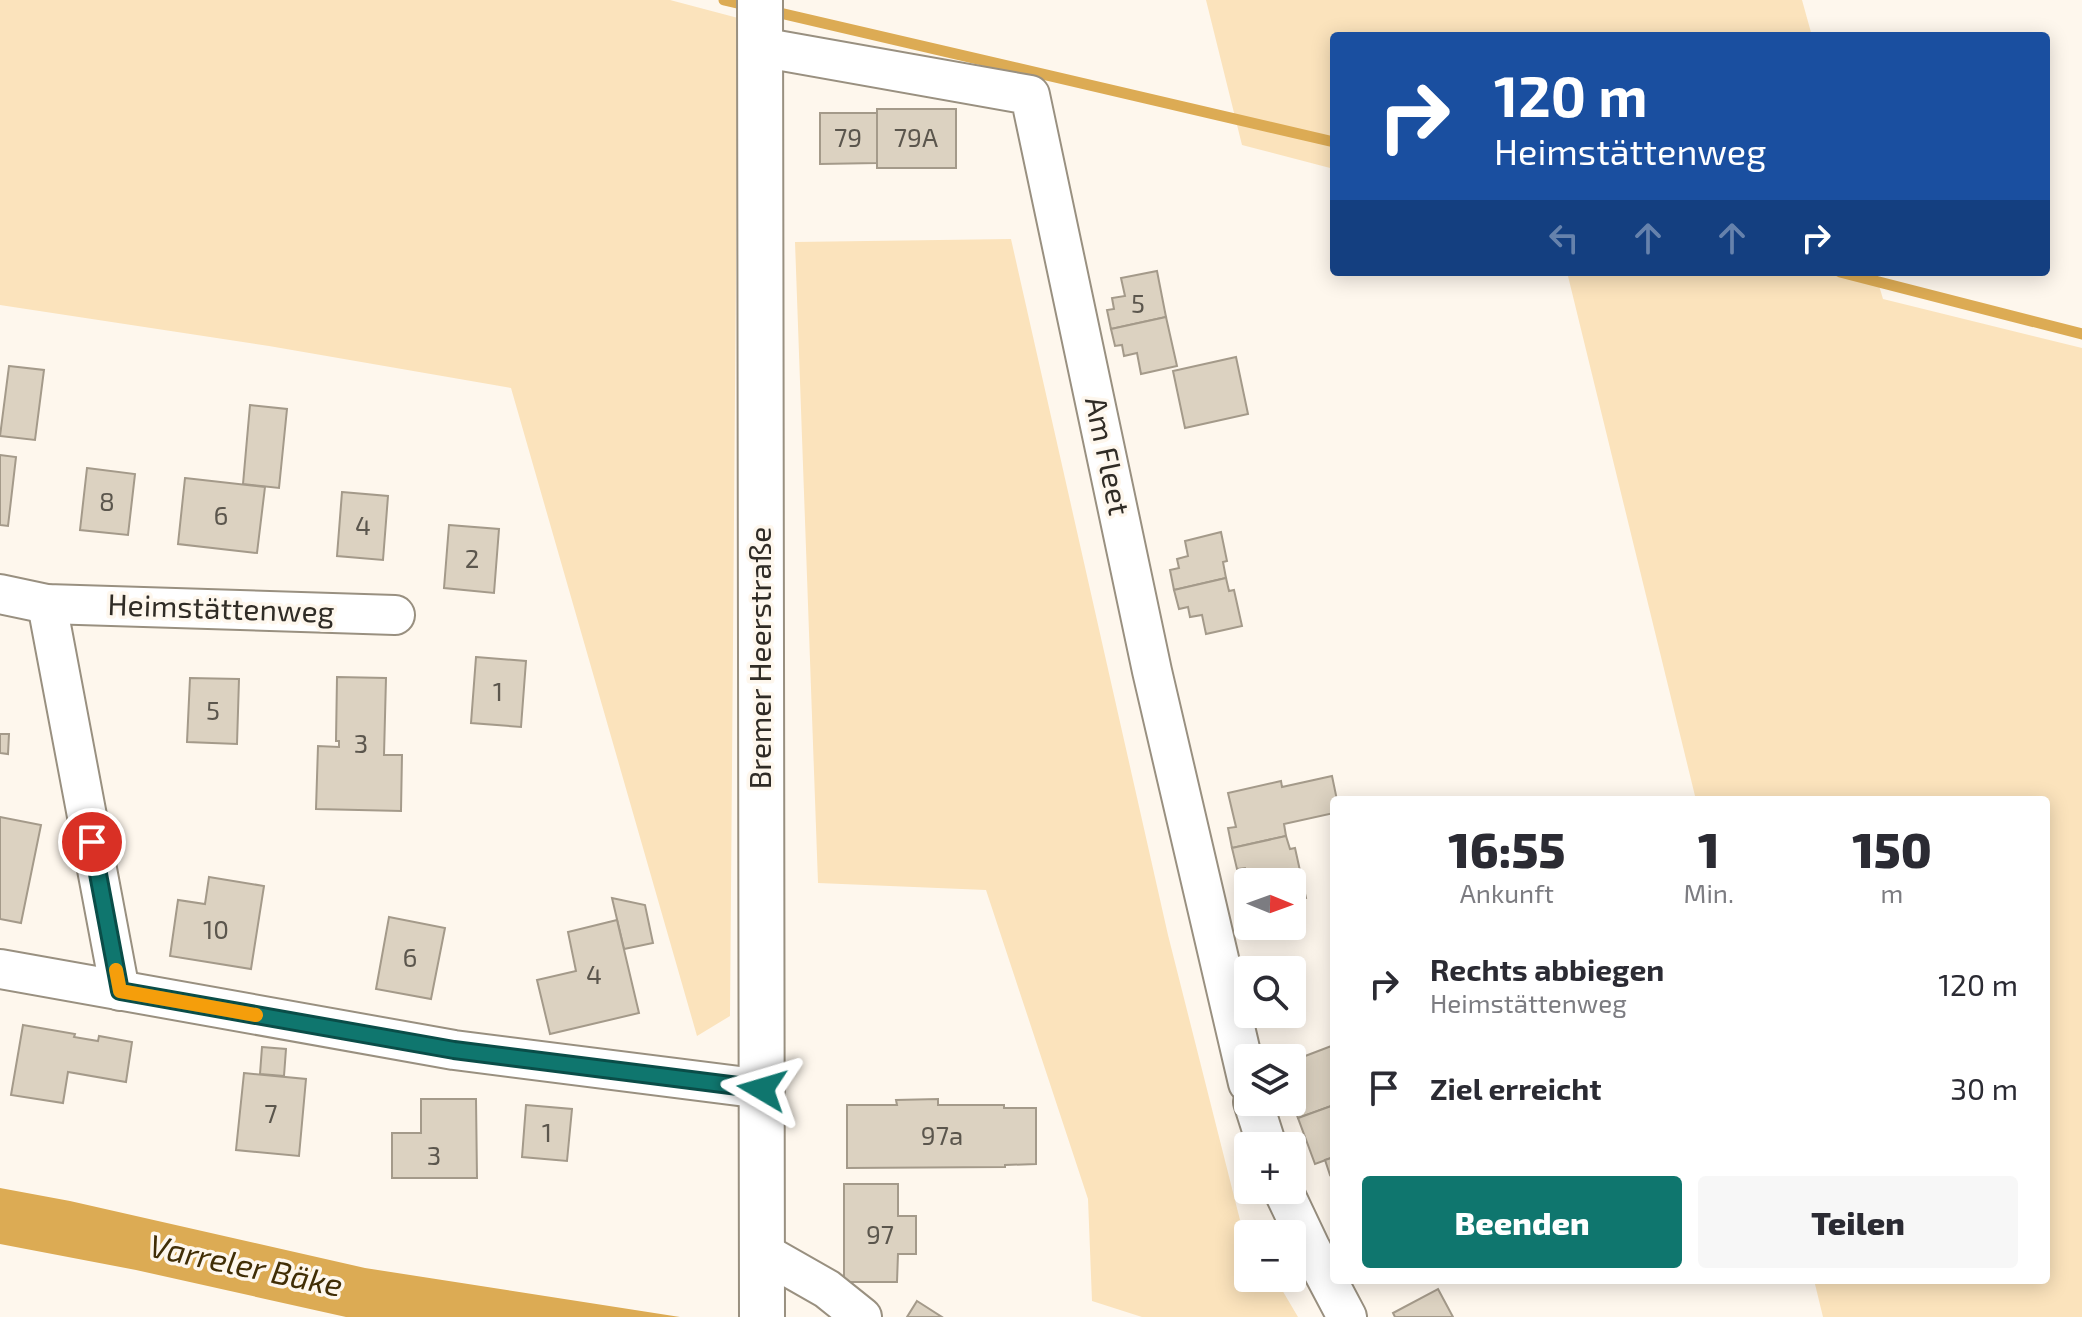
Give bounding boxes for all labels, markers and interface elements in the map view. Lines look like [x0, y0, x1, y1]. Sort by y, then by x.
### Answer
text: 120 m [1494, 61, 1648, 128]
icon: right [1362, 64, 1466, 168]
house number: 79 [834, 121, 862, 152]
house number: 79A [894, 121, 938, 152]
text: Heimstättenweg [1494, 129, 1766, 172]
icon: left [1542, 216, 1586, 260]
icon: ahead [1626, 216, 1670, 260]
icon: ahead [1710, 216, 1754, 260]
icon: right [1794, 216, 1838, 260]
house number: 5 [1131, 287, 1145, 318]
street label: Am Fleet [1079, 393, 1139, 518]
house number: 8 [99, 485, 115, 516]
house number: 6 [214, 499, 228, 530]
house number: 4 [355, 509, 371, 540]
street label: Bremer Heerstraße [741, 527, 777, 789]
house number: 2 [465, 542, 479, 573]
street label: Heimstättenweg [107, 585, 335, 629]
house number: 1 [493, 675, 503, 706]
house number: 5 [206, 694, 220, 725]
house number: 3 [354, 727, 368, 758]
pin [58, 808, 126, 876]
icon: arrive [70, 820, 114, 864]
text: 16:55 [1448, 820, 1565, 878]
text: 1 [1698, 820, 1720, 878]
text: 150 [1852, 820, 1932, 878]
north arrow [1234, 868, 1306, 940]
map controls [1234, 868, 1306, 1292]
text: Ankunft [1460, 877, 1554, 908]
text: Min. [1684, 877, 1734, 908]
text: m [1881, 877, 1903, 908]
house number: 10 [203, 913, 229, 944]
house number: 6 [403, 941, 417, 972]
text: Rechts abbiegen [1430, 951, 1664, 987]
button: search [1234, 956, 1306, 1028]
house number: 4 [586, 958, 602, 989]
icon: right [1362, 962, 1406, 1006]
text: 120 m [1938, 966, 2018, 1002]
text: Heimstättenweg [1430, 987, 1627, 1018]
button: layers [1234, 1044, 1306, 1116]
position arrow [720, 1047, 804, 1131]
icon: arrive [1362, 1066, 1406, 1110]
text: Ziel erreicht [1430, 1070, 1602, 1106]
text: 30 m [1950, 1070, 2018, 1106]
house number: 7 [264, 1097, 278, 1128]
house number: 1 [542, 1116, 552, 1147]
house number: 97a [921, 1119, 963, 1150]
button: + [1234, 1132, 1306, 1204]
house number: 3 [427, 1139, 441, 1170]
button: Beenden [1362, 1176, 1682, 1268]
button: Teilen [1698, 1176, 2018, 1268]
house number: 97 [866, 1218, 894, 1249]
button: − [1234, 1220, 1306, 1292]
water label: Varreler Bäke [146, 1225, 346, 1303]

